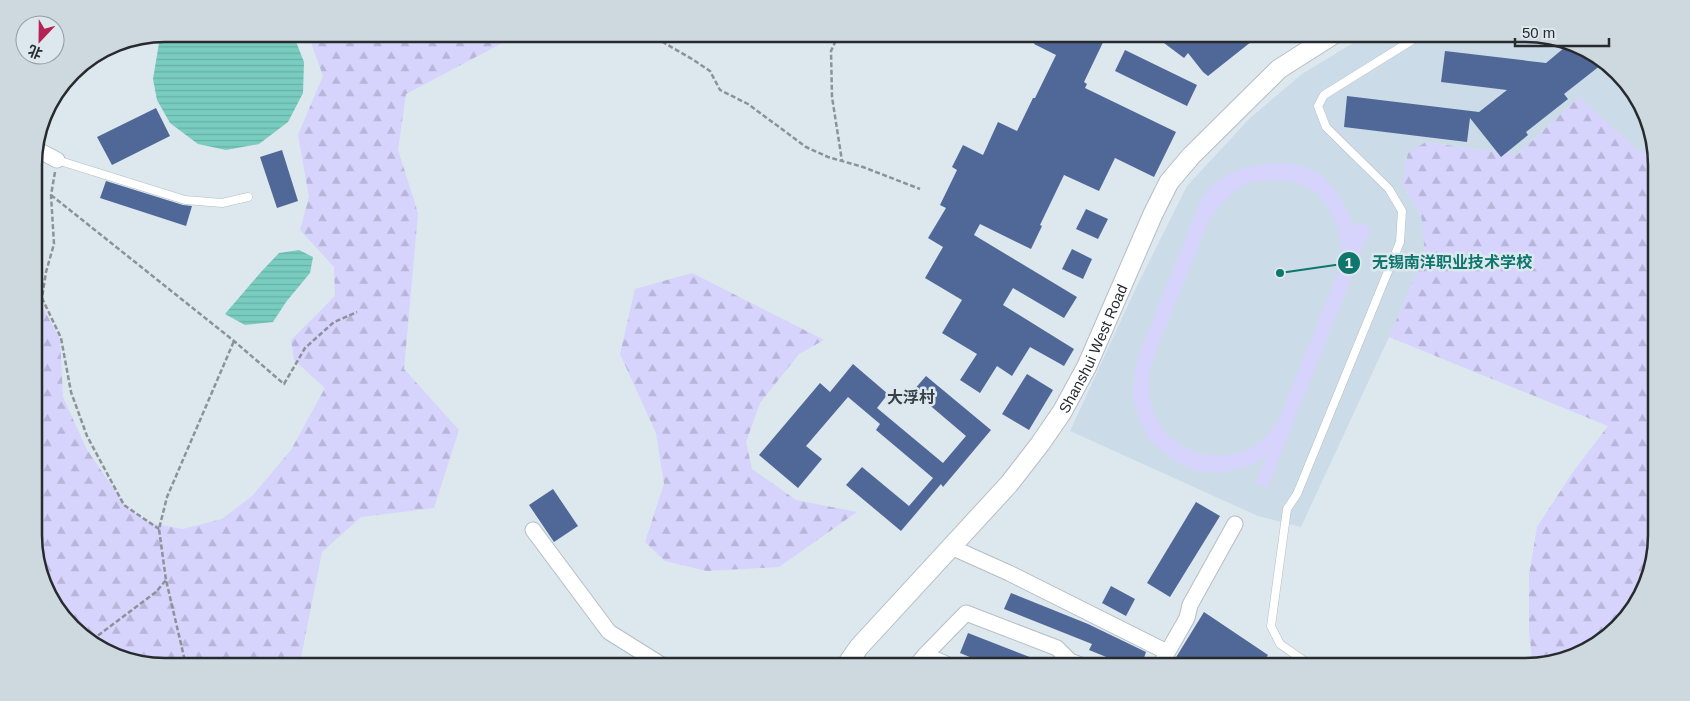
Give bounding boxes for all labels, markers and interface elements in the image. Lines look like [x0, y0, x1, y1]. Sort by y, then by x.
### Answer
north arrow [15, 15, 65, 65]
scale bar [1515, 15, 1609, 47]
text: 50 m [1522, 24, 1555, 41]
text: 北 [26, 42, 45, 62]
callout: 无锡南洋职业技术学校 [1337, 247, 1542, 278]
text: 无锡南洋职业技术学校 [1372, 253, 1533, 271]
text: 1 [1345, 254, 1353, 271]
street label: Shanshui West Road [1055, 281, 1130, 416]
district label: 大浮村 [887, 388, 935, 406]

